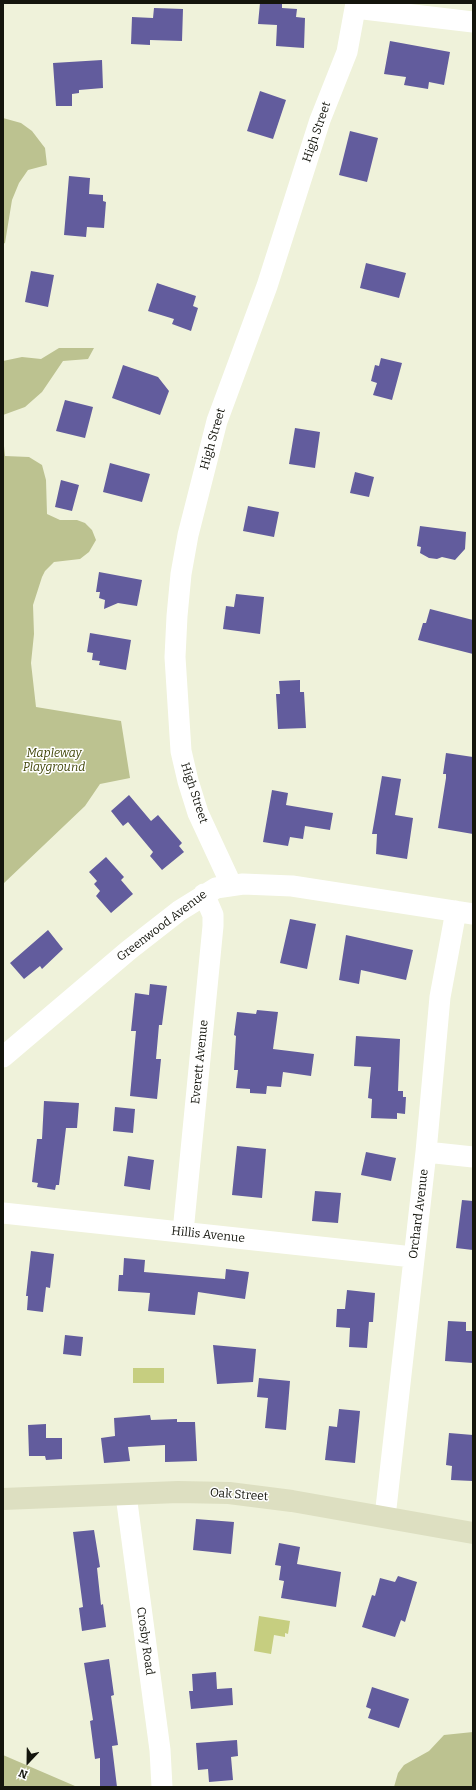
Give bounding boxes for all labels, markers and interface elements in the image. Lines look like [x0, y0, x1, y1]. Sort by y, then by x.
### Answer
street label: High Street [300, 100, 334, 164]
street label: High Street [197, 407, 229, 471]
park label: Mapleway Playground [23, 747, 85, 775]
street label: High Street [177, 761, 211, 825]
street label: Greenwood Avenue [114, 887, 210, 965]
street label: Everett Avenue [188, 1019, 212, 1105]
street label: Orchard Avenue [406, 1168, 432, 1260]
street label: Hillis Avenue [170, 1224, 246, 1246]
street label: Oak Street [209, 1486, 269, 1504]
street label: Crosby Road [133, 1606, 157, 1676]
north arrow [8, 1742, 48, 1782]
text: N [17, 1766, 30, 1781]

